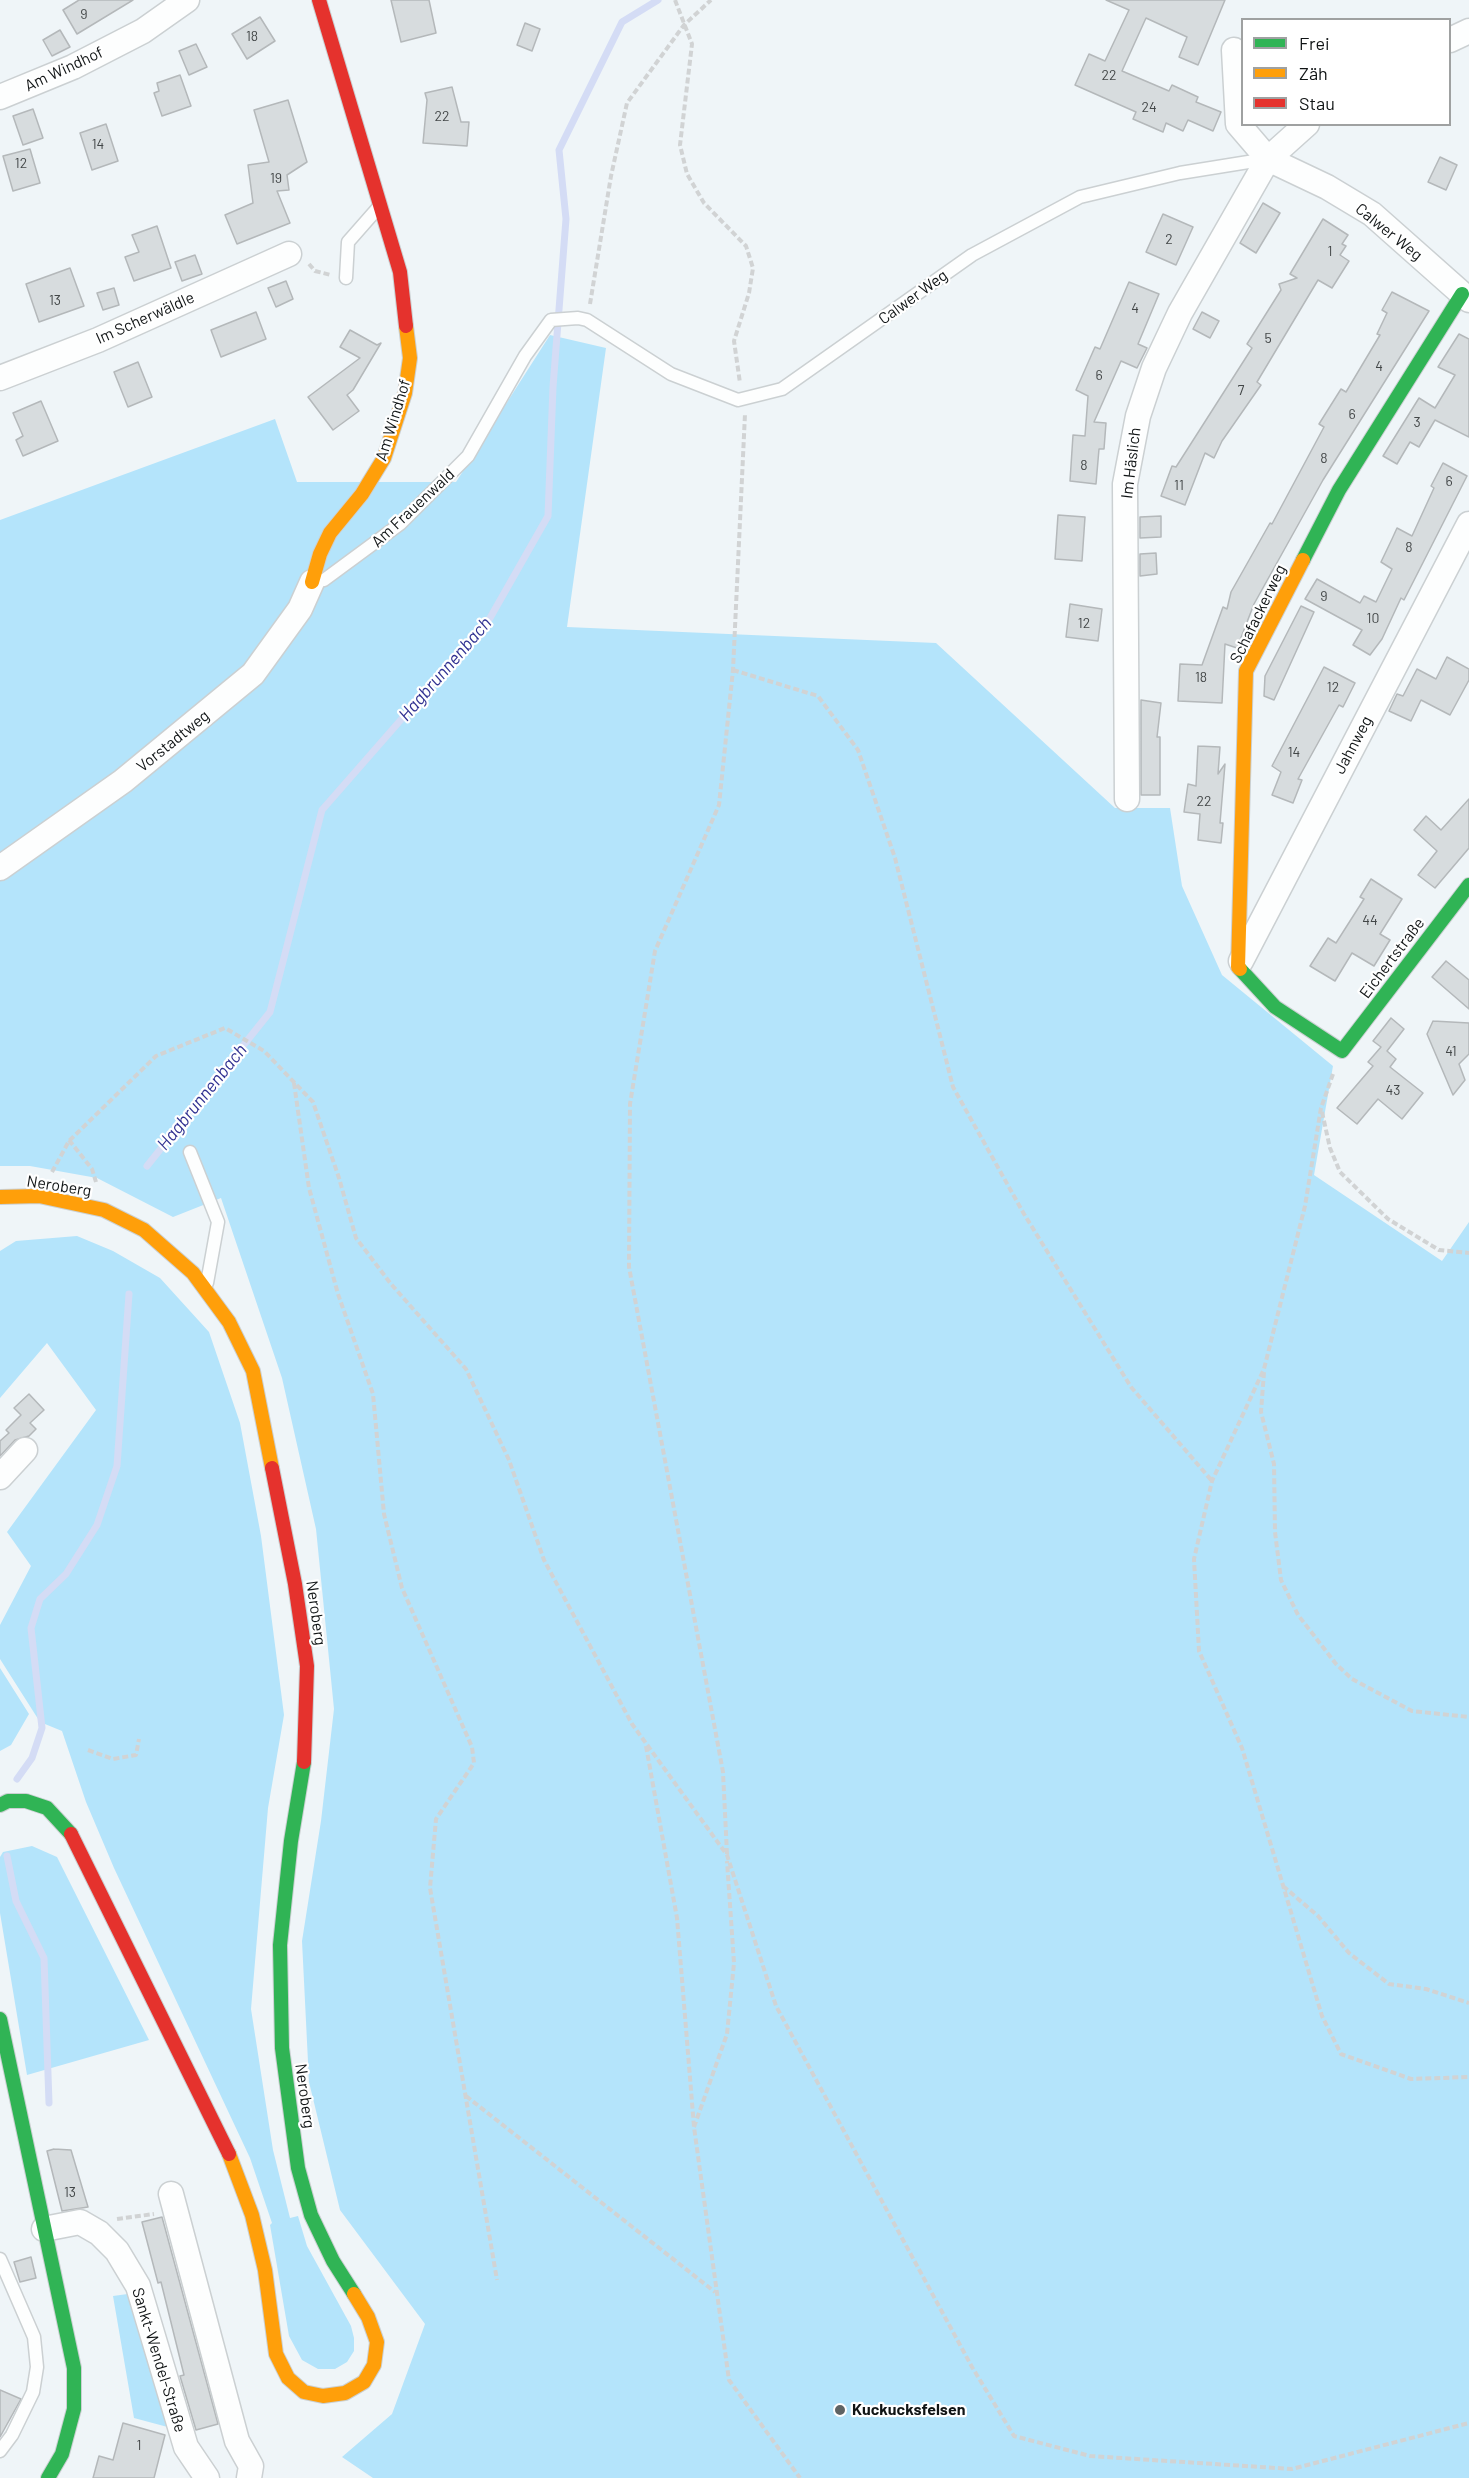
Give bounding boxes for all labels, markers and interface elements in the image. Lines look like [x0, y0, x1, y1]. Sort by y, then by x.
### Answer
house number: 9 [80, 6, 88, 22]
legend [1241, 18, 1451, 126]
house number: 18 [246, 28, 258, 44]
text: Frei [1299, 32, 1330, 54]
street label: Am Windhof [22, 42, 106, 96]
text: Zäh [1299, 62, 1328, 84]
house number: 22 [1101, 67, 1117, 83]
text: Stau [1299, 92, 1335, 114]
house number: 24 [1141, 99, 1157, 115]
house number: 22 [434, 108, 450, 124]
house number: 14 [92, 136, 104, 152]
house number: 12 [15, 155, 27, 171]
house number: 19 [270, 170, 282, 186]
street label: Calwer Weg [1352, 199, 1426, 265]
house number: 2 [1165, 231, 1173, 247]
house number: 1 [1328, 243, 1332, 259]
street label: Calwer Weg [875, 266, 951, 328]
street label: Im Scherwäldle [93, 288, 197, 348]
house number: 13 [49, 292, 61, 308]
house number: 4 [1131, 300, 1139, 316]
house number: 5 [1264, 330, 1272, 346]
house number: 4 [1375, 358, 1383, 374]
house number: 6 [1095, 367, 1103, 383]
street label: Am Windhof [371, 377, 415, 463]
house number: 7 [1238, 382, 1244, 398]
house number: 6 [1348, 406, 1356, 422]
house number: 3 [1413, 414, 1421, 430]
street label: Im Häslich [1117, 426, 1145, 500]
house number: 8 [1320, 450, 1328, 466]
house number: 8 [1080, 457, 1088, 473]
street label: Am Frauenwald [367, 465, 459, 551]
house number: 6 [1445, 473, 1453, 489]
house number: 11 [1174, 477, 1184, 493]
house number: 8 [1405, 539, 1413, 555]
street label: Schafackerweg [1226, 562, 1290, 666]
house number: 9 [1320, 588, 1328, 604]
house number: 10 [1367, 610, 1379, 626]
water label: Hagbrunnenbach [394, 613, 496, 725]
house number: 12 [1078, 615, 1090, 631]
house number: 18 [1195, 669, 1207, 685]
house number: 12 [1327, 679, 1339, 695]
street label: Vorstadtweg [133, 706, 213, 776]
street label: Jahnweg [1330, 713, 1376, 777]
house number: 14 [1288, 744, 1300, 760]
house number: 22 [1196, 793, 1212, 809]
house number: 44 [1362, 912, 1378, 928]
street label: Eichertstraße [1355, 914, 1429, 1002]
water label: Hagbrunnenbach [153, 1040, 251, 1154]
house number: 41 [1445, 1043, 1457, 1059]
house number: 43 [1386, 1082, 1400, 1098]
street label: Neroberg [25, 1171, 93, 1201]
street label: Neroberg [302, 1579, 330, 1647]
street label: Neroberg [291, 2062, 319, 2130]
house number: 13 [64, 2184, 76, 2200]
street label: Sankt-Wendel-Straße [128, 2285, 190, 2435]
place label: Kuckucksfelsen [852, 2400, 965, 2420]
marker: Kuckucksfelsen [833, 2403, 847, 2417]
house number: 1 [137, 2437, 141, 2453]

